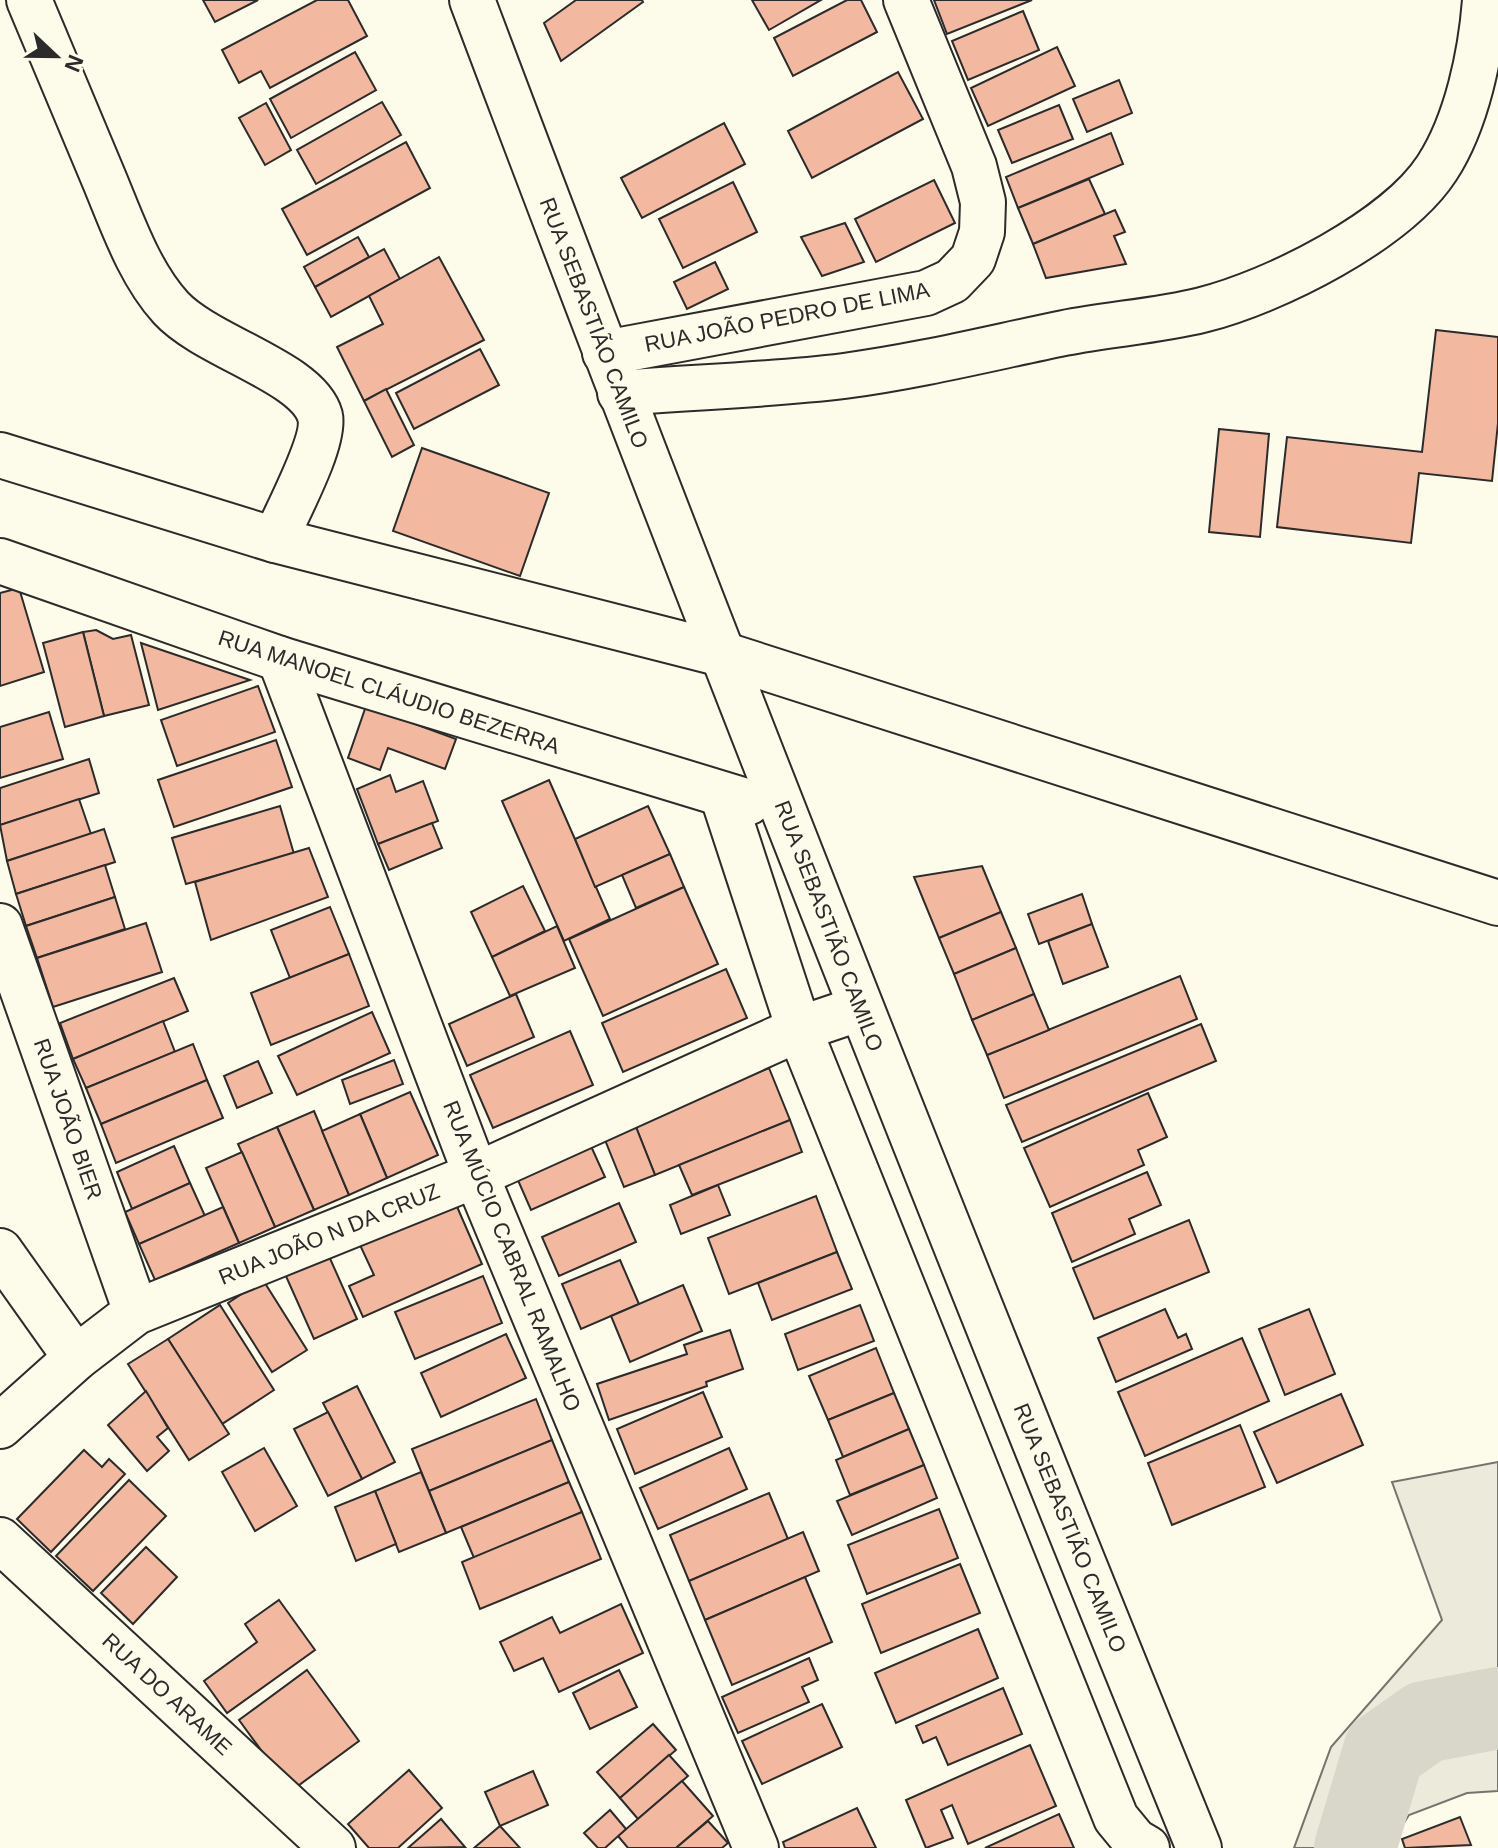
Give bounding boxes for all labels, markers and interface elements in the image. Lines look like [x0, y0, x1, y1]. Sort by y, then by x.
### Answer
north arrow [16, 16, 96, 96]
text: N [60, 51, 89, 75]
street label: RUA SEBASTIÃO CAMILO [535, 194, 653, 452]
street label: RUA JOÃO PEDRO DE LIMA [642, 277, 932, 357]
street label: RUA MANOEL CLÁUDIO BEZERRA [215, 625, 563, 759]
street label: RUA SEBASTIÃO CAMILO [770, 797, 888, 1055]
street label: RUA JOÃO BIER [29, 1035, 107, 1203]
street label: RUA MÚCIO CABRAL RAMALHO [438, 1097, 586, 1415]
street label: RUA JOÃO N DA CRUZ [215, 1178, 443, 1290]
street label: RUA SEBASTIÃO CAMILO [1008, 1400, 1132, 1656]
street label: RUA DO ARAME [97, 1628, 237, 1760]

